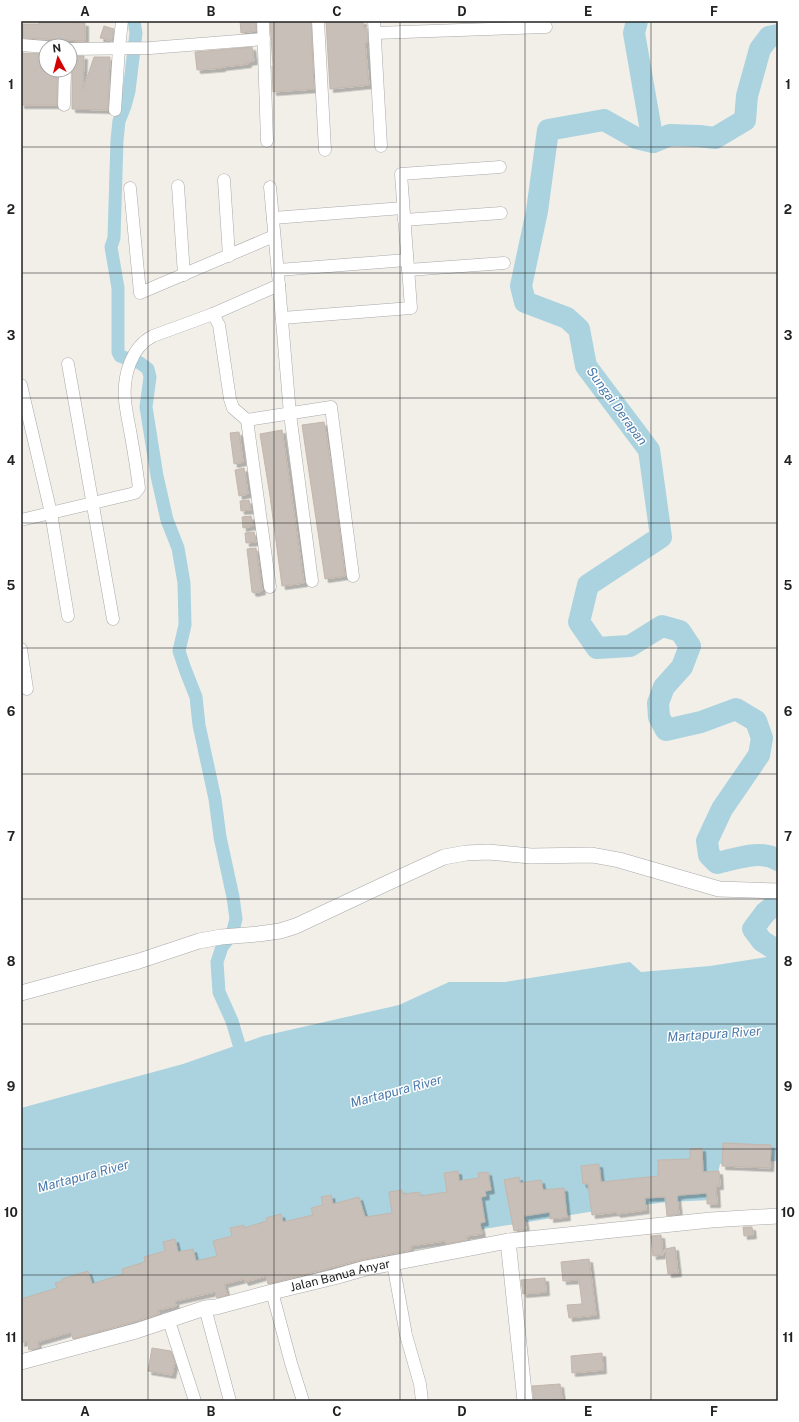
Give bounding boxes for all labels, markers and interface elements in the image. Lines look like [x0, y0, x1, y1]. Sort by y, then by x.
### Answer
text: A [80, 4, 90, 19]
text: B [207, 4, 216, 19]
text: C [332, 4, 342, 19]
text: D [457, 4, 467, 19]
text: E [584, 4, 592, 19]
text: F [710, 4, 718, 19]
north arrow [38, 38, 78, 78]
text: N [52, 42, 62, 55]
text: 1 [8, 77, 14, 92]
text: 1 [785, 77, 791, 92]
text: 2 [7, 202, 15, 217]
text: 2 [784, 202, 792, 217]
text: 3 [7, 328, 16, 343]
text: 3 [784, 328, 793, 343]
water label: Sungai Derapan [584, 364, 650, 448]
text: 4 [7, 453, 16, 468]
text: 4 [784, 453, 793, 468]
text: 5 [7, 578, 16, 593]
text: 5 [784, 578, 793, 593]
text: 6 [7, 704, 16, 719]
text: 6 [784, 704, 793, 719]
text: 7 [7, 829, 15, 844]
text: 7 [784, 829, 792, 844]
text: 8 [7, 954, 16, 969]
text: 8 [784, 954, 793, 969]
water label: Martapura River [667, 1023, 761, 1045]
water label: Martapura River [349, 1072, 443, 1110]
text: 9 [7, 1079, 15, 1094]
text: 9 [784, 1079, 792, 1094]
water label: Martapura River [36, 1157, 130, 1195]
text: 10 [4, 1205, 18, 1220]
text: 10 [781, 1205, 795, 1220]
street label: Jalan Banua Anyar [289, 1257, 392, 1294]
text: 11 [5, 1330, 17, 1345]
text: 11 [782, 1330, 794, 1345]
text: A [80, 1404, 90, 1419]
text: B [207, 1404, 216, 1419]
text: C [332, 1404, 342, 1419]
text: D [457, 1404, 467, 1419]
text: E [584, 1404, 592, 1419]
text: F [710, 1404, 718, 1419]

